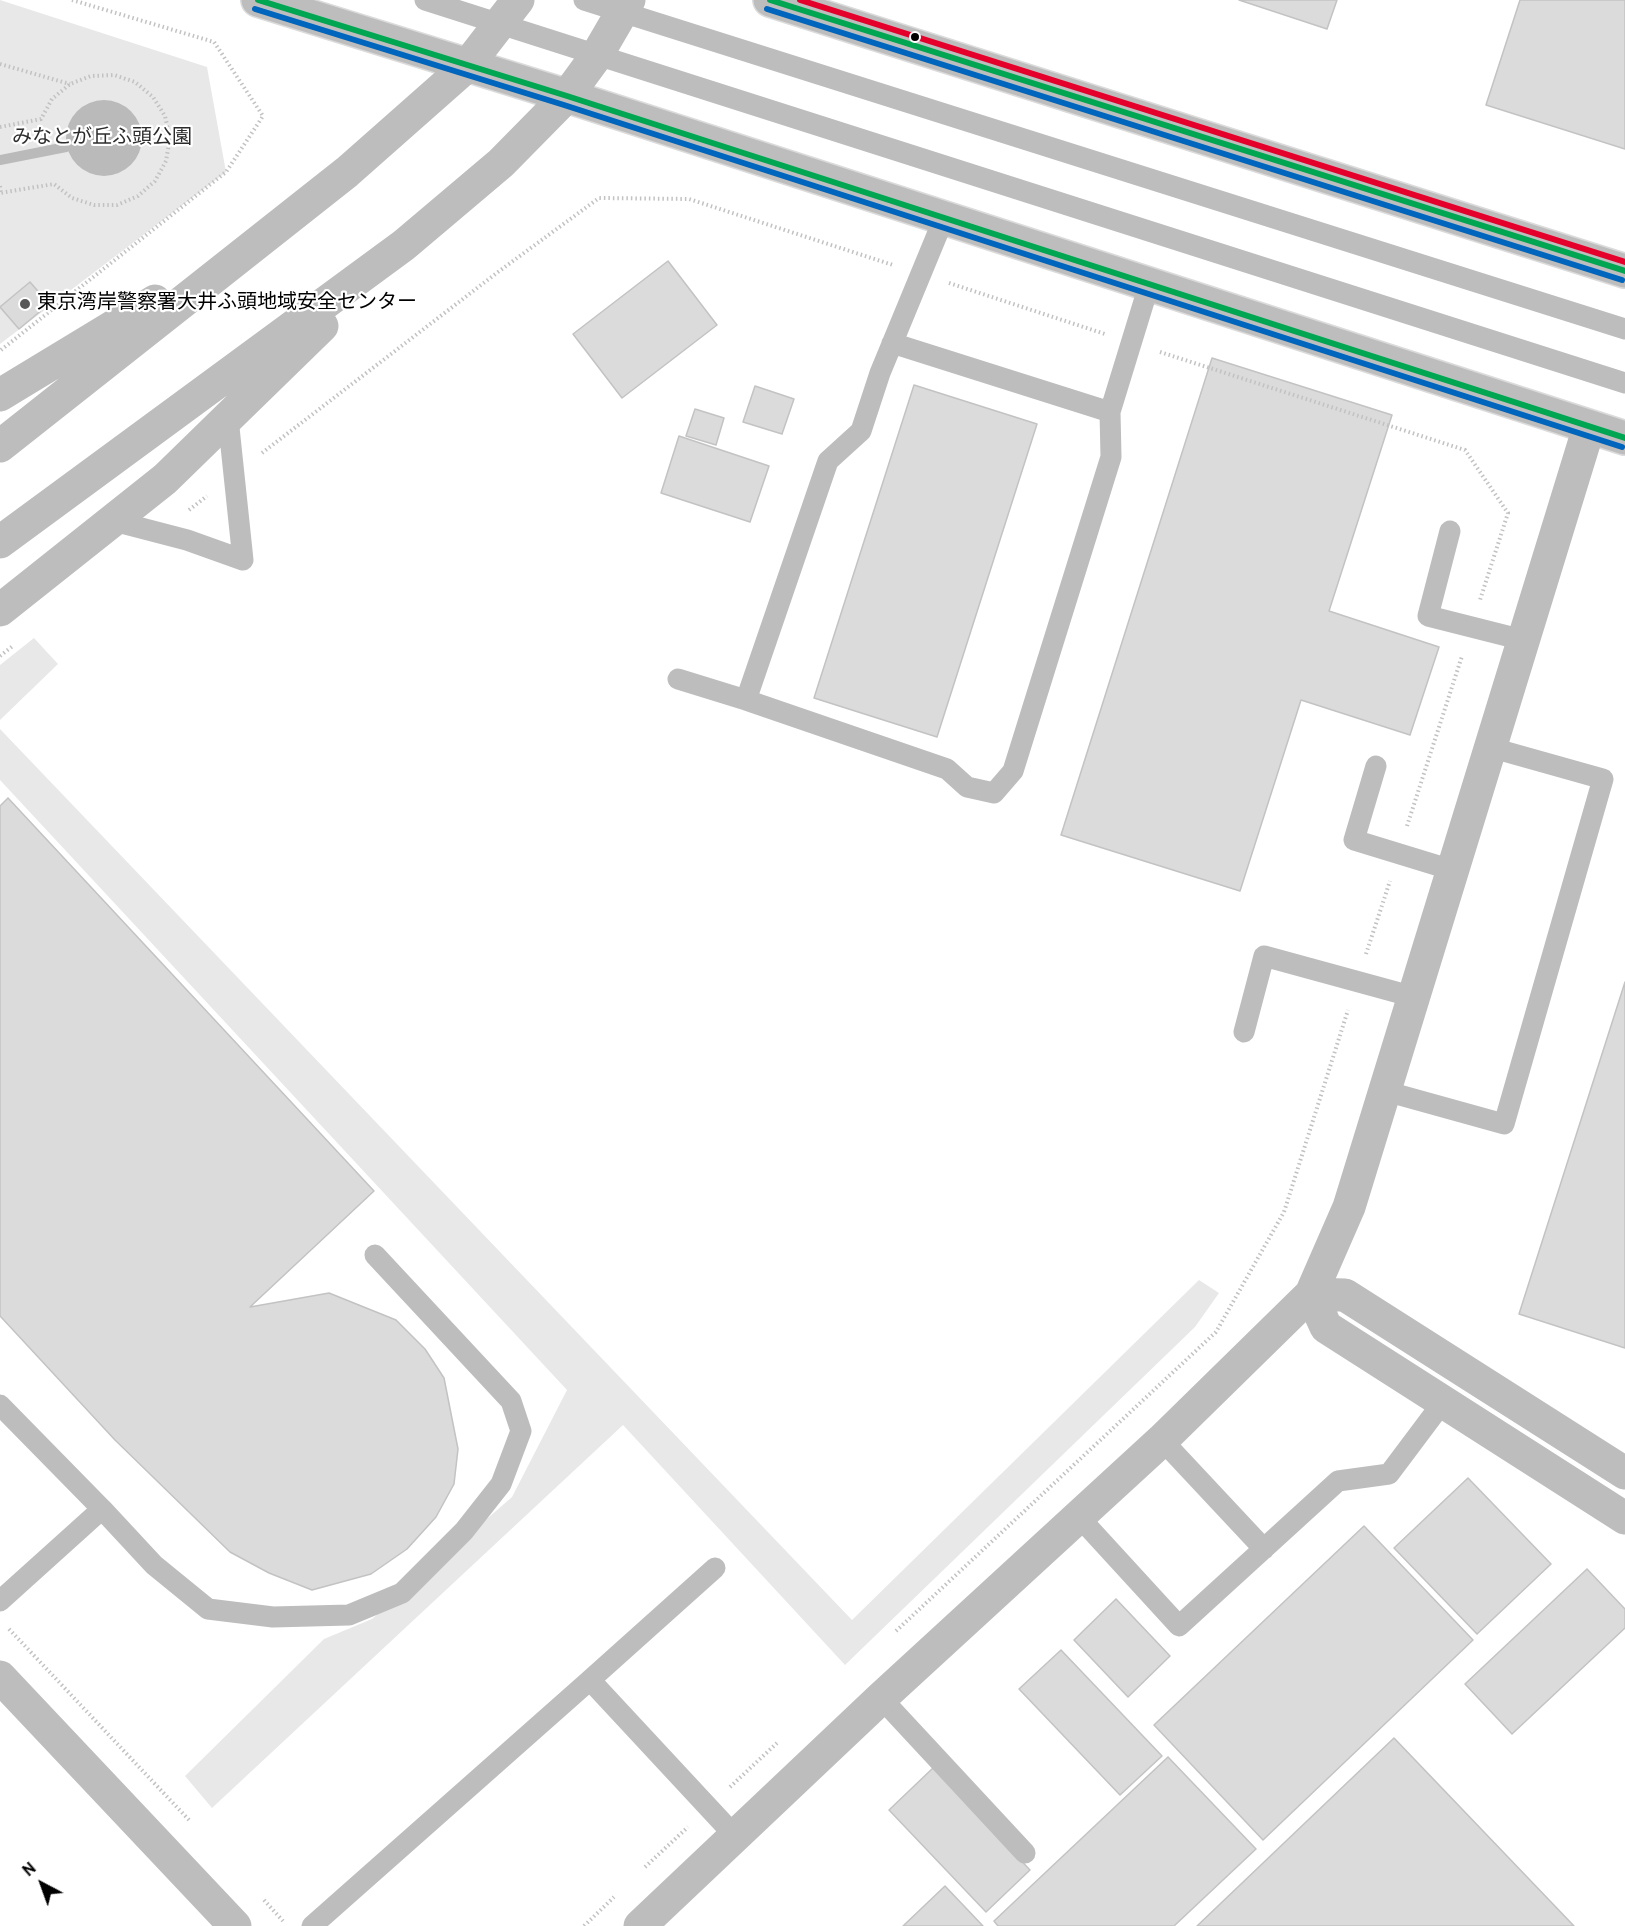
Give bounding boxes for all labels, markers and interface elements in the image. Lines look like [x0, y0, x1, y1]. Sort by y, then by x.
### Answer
unlabelled marker [909, 31, 921, 43]
park label: みなとが丘ふ頭公園 [12, 127, 192, 151]
place label: 東京湾岸警察署大井ふ頭地域安全センター [37, 292, 417, 316]
marker: 東京湾岸警察署大井ふ頭地域安全センター [18, 297, 32, 311]
north arrow [12, 1854, 72, 1914]
text: N [19, 1859, 41, 1882]

